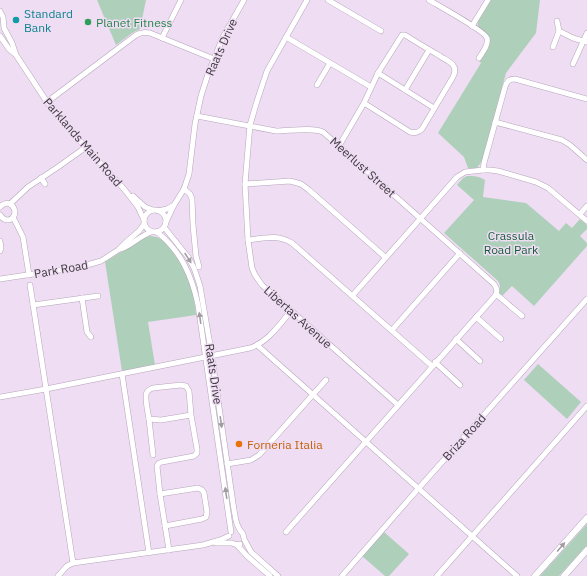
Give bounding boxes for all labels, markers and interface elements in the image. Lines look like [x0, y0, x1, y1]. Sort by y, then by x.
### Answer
place label: Standard Bank [24, 6, 73, 35]
marker: Standard Bank [11, 15, 21, 25]
place label: Planet Fitness [96, 15, 172, 30]
street label: Raats Drive [202, 16, 240, 78]
marker: Planet Fitness [83, 17, 93, 27]
street label: Parklands Main Road [40, 95, 126, 189]
street label: Meerlust Street [327, 134, 399, 200]
park label: Crassula Road Park [484, 228, 539, 257]
one-way arrow [184, 253, 192, 263]
street label: Park Road [33, 257, 89, 281]
street label: Libertas Avenue [261, 283, 335, 352]
one-way arrow [197, 312, 203, 324]
street label: Raats Drive [202, 343, 226, 406]
street label: Briza Road [439, 411, 489, 463]
one-way arrow [218, 416, 224, 428]
place label: Forneria Italia [247, 437, 323, 452]
marker: Forneria Italia [234, 439, 244, 449]
one-way arrow [223, 487, 229, 499]
one-way arrow [556, 542, 566, 552]

